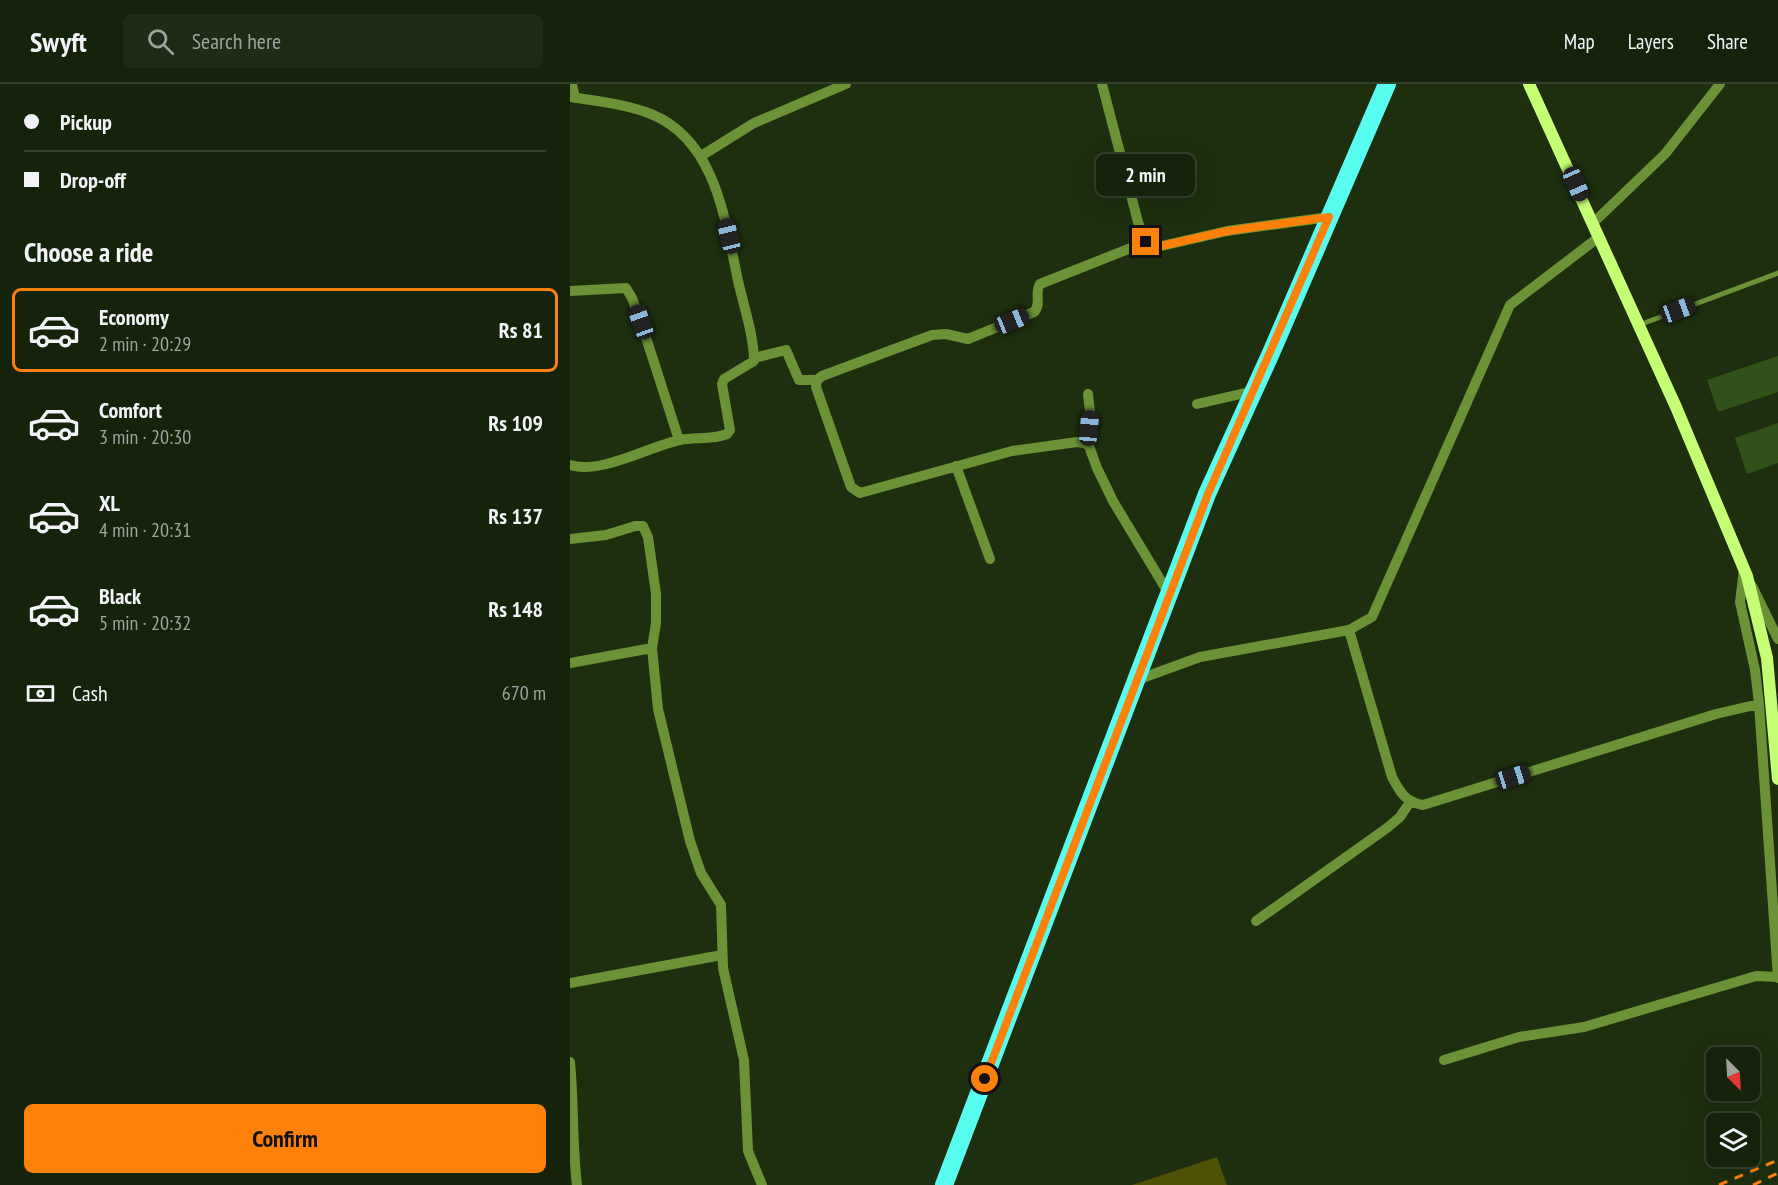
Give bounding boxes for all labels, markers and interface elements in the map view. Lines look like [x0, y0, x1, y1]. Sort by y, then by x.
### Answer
search box [123, 14, 543, 68]
text: Swyft [30, 23, 87, 60]
icon: search [144, 25, 177, 58]
text: Search here [192, 27, 281, 55]
text: Map [1564, 28, 1595, 55]
text: Layers [1628, 28, 1674, 55]
text: Share [1707, 28, 1748, 55]
text: Pickup [60, 108, 112, 136]
callout: 2 min [1096, 155, 1196, 197]
text: 2 min [1125, 162, 1166, 188]
car [1560, 164, 1592, 204]
text: Drop-off [60, 166, 126, 194]
car [716, 216, 742, 256]
route end [1132, 228, 1159, 255]
text: Choose a ride [24, 235, 153, 269]
car [1658, 295, 1698, 325]
car [626, 302, 656, 342]
icon: car [27, 303, 81, 357]
text: Economy [99, 303, 169, 331]
car [992, 306, 1032, 336]
text: Rs 81 [499, 316, 543, 344]
text: 2 min · 20:29 [99, 331, 191, 357]
icon: car [27, 396, 81, 450]
text: Comfort [99, 396, 162, 424]
text: Rs 109 [488, 409, 543, 437]
car [1078, 409, 1100, 447]
text: 3 min · 20:30 [99, 424, 191, 450]
icon: car [27, 489, 81, 543]
text: XL [99, 489, 120, 517]
text: Rs 137 [488, 502, 543, 530]
text: 4 min · 20:31 [99, 517, 191, 543]
icon: car [27, 582, 81, 636]
text: Black [99, 582, 141, 610]
text: Rs 148 [488, 595, 543, 623]
text: 5 min · 20:32 [99, 610, 191, 636]
icon: cash [24, 677, 57, 710]
text: Cash [72, 679, 108, 707]
text: 670 m [502, 680, 546, 706]
car [1493, 763, 1533, 791]
north arrow [1706, 1047, 1760, 1101]
map controls [1706, 1047, 1760, 1167]
route start [971, 1065, 998, 1092]
button: Confirm [24, 1104, 546, 1173]
button: layers [1706, 1113, 1760, 1167]

